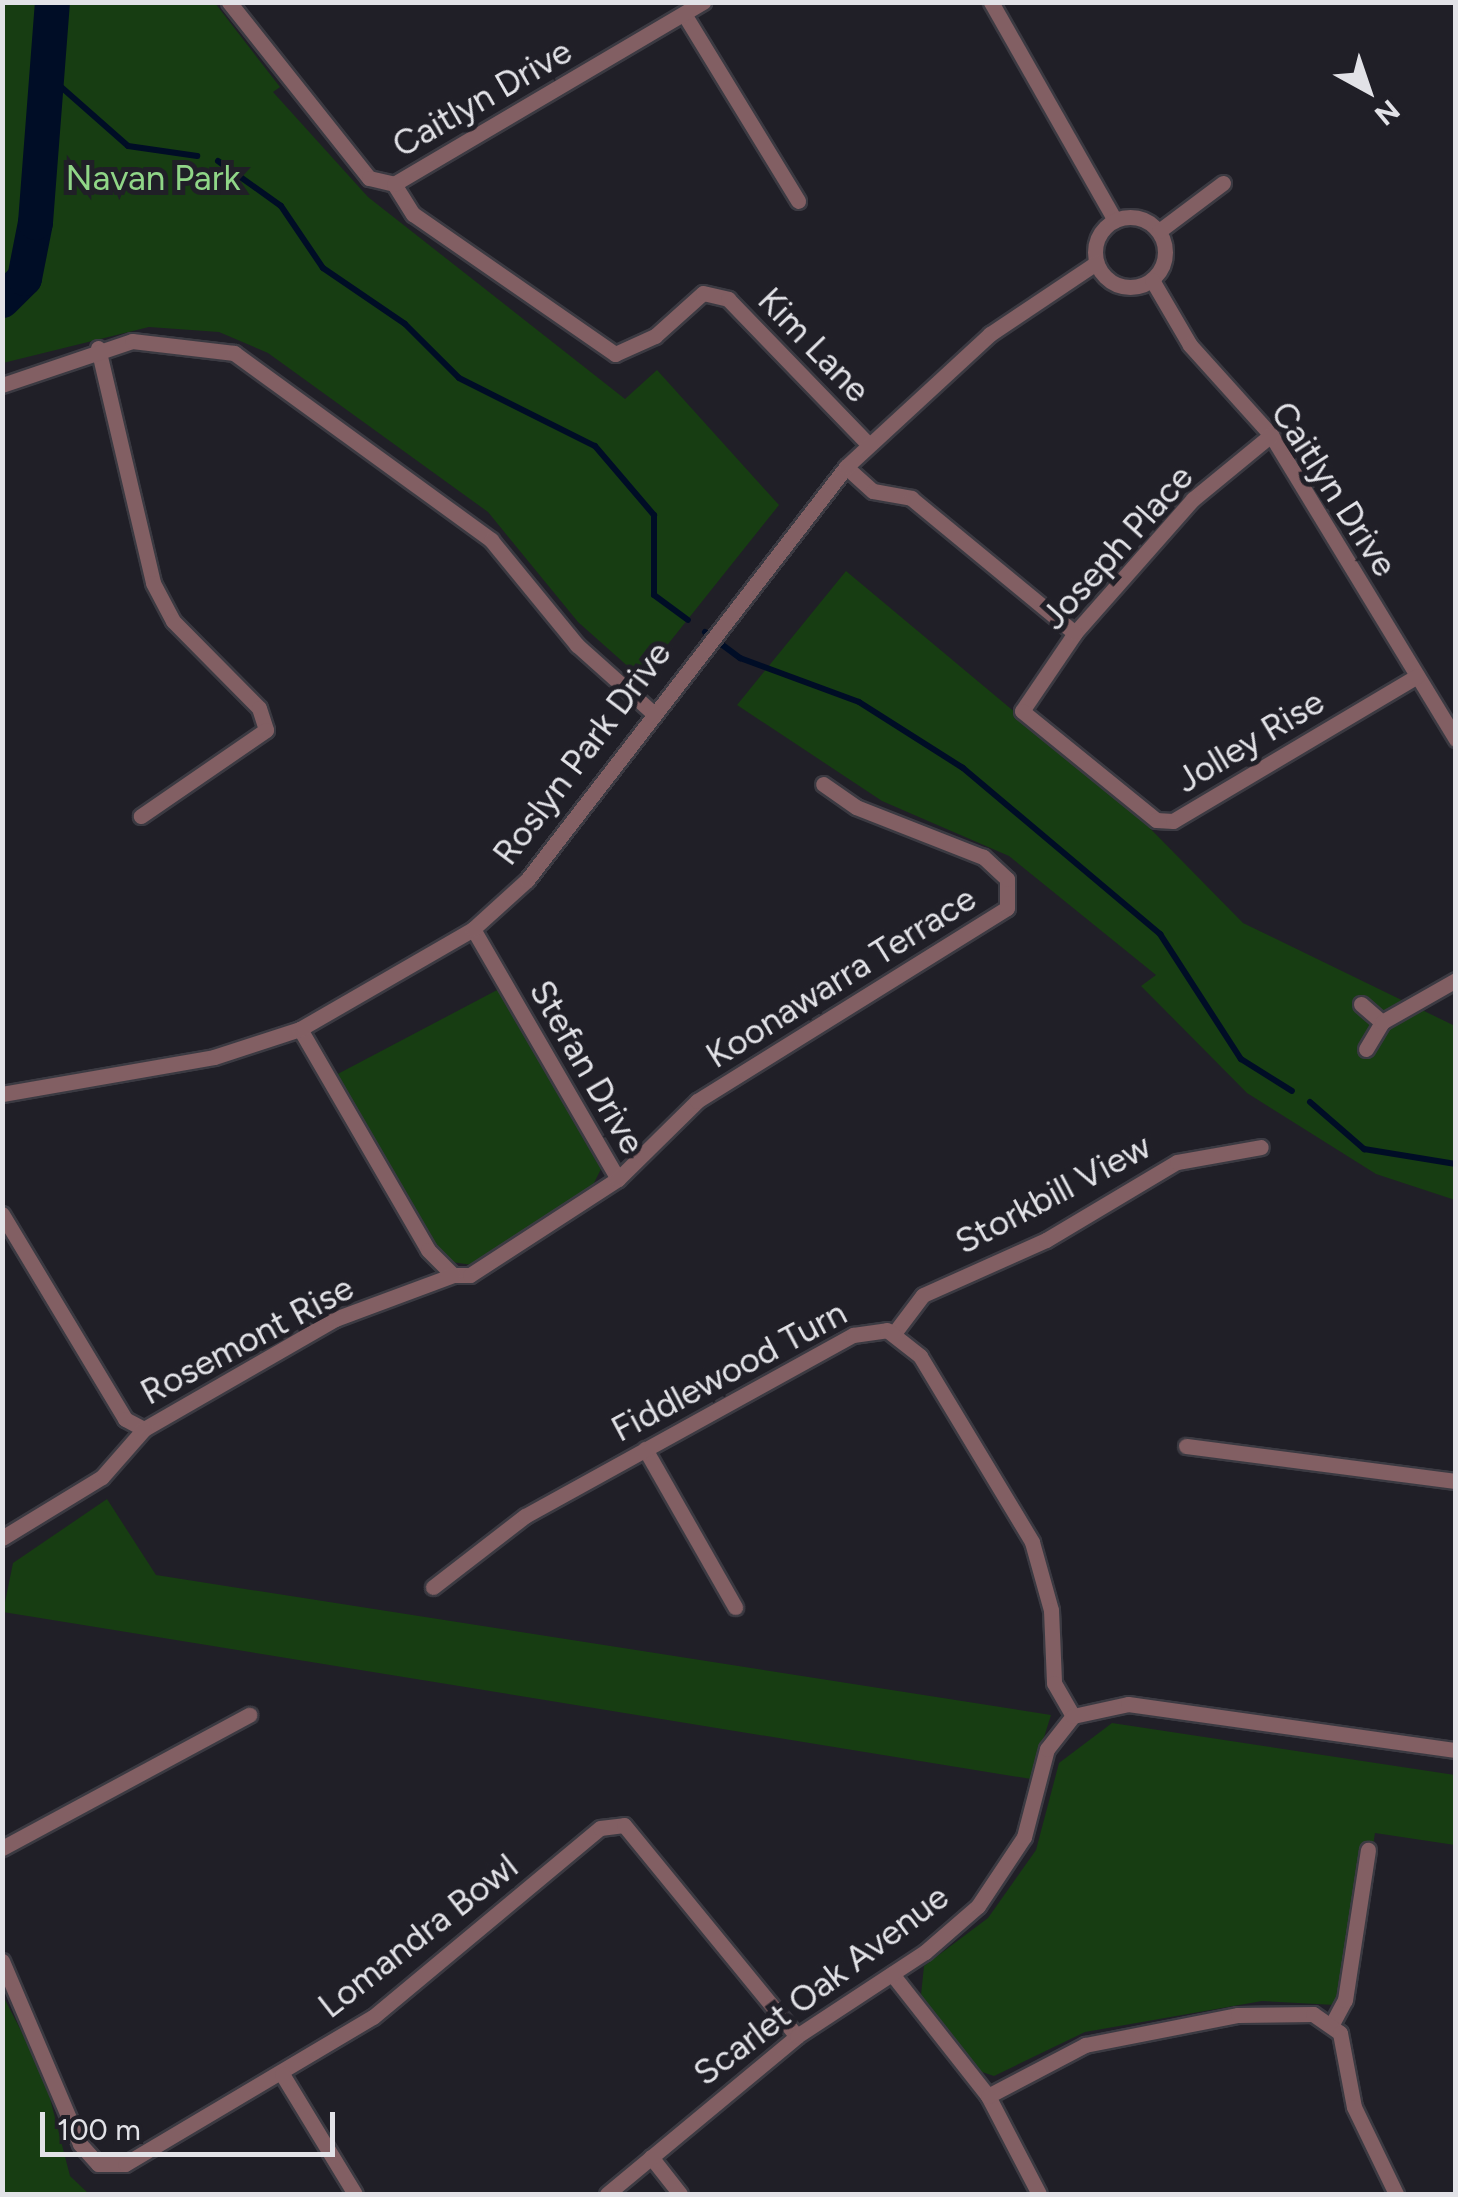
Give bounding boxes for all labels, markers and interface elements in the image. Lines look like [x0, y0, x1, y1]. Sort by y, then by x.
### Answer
street label: Caitlyn Drive [385, 30, 579, 166]
north arrow [1318, 40, 1418, 140]
text: N [1368, 93, 1407, 133]
park label: Navan Park [65, 157, 241, 199]
street label: Kim Lane [749, 279, 879, 411]
street label: Caitlyn Drive [1262, 394, 1406, 584]
street label: Joseph Place [1032, 456, 1202, 638]
street label: Roslyn Park Drive [484, 633, 680, 873]
street label: Jolley Rise [1169, 681, 1331, 801]
street label: Koonawarra Terrace [699, 877, 983, 1077]
street label: Stefan Drive [520, 973, 654, 1161]
street label: Storkbill View [948, 1125, 1158, 1263]
street label: Rosemont Rise [134, 1266, 360, 1414]
street label: Fiddlewood Turn [604, 1291, 854, 1451]
street label: Lomandra Bowl [310, 1845, 526, 2027]
street label: Scarlet Oak Avenue [685, 1876, 957, 2094]
scale bar [45, 2092, 340, 2154]
text: 100 m [57, 2111, 141, 2148]

